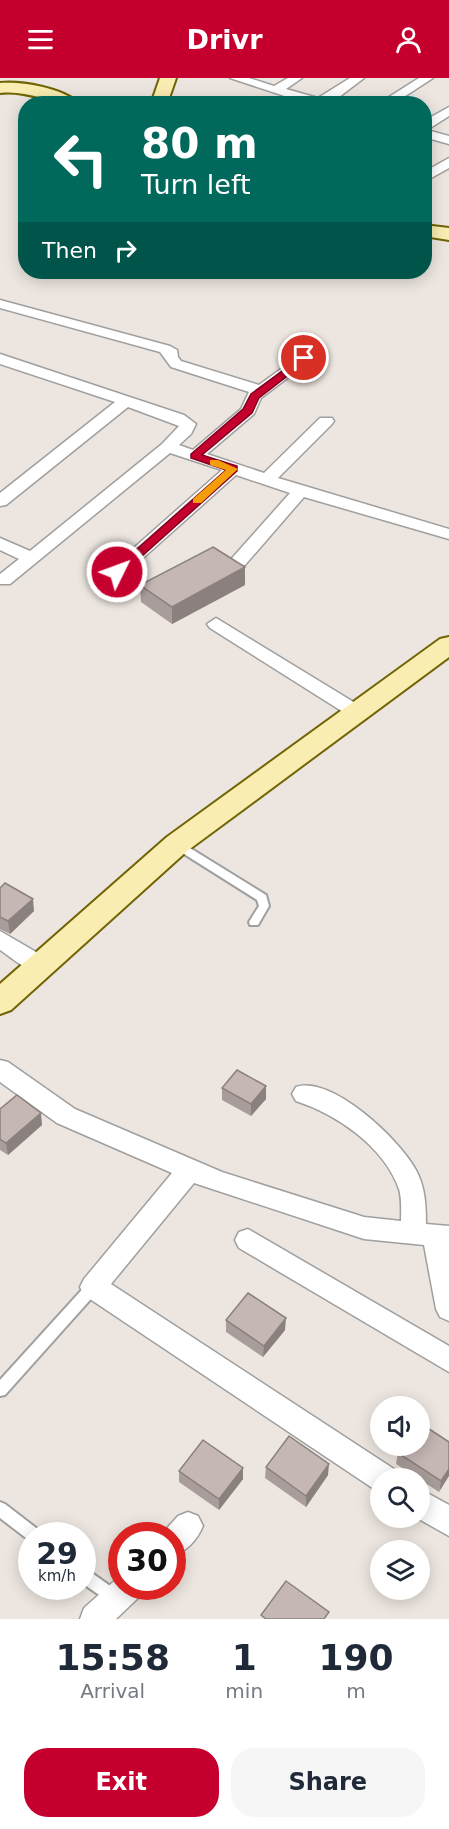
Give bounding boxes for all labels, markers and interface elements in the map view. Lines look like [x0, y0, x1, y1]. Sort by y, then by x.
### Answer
icon: menu [24, 23, 57, 56]
icon: person [392, 23, 425, 56]
text: Drivr [187, 24, 262, 55]
text: 80 m [141, 119, 258, 168]
icon: left [42, 120, 120, 198]
text: Turn left [141, 169, 251, 200]
icon: right [109, 234, 142, 267]
text: Then [42, 238, 97, 263]
pin [278, 332, 329, 383]
icon: arrive [287, 341, 320, 374]
position arrow [85, 540, 149, 604]
map controls [370, 1396, 430, 1600]
button: sound [370, 1396, 430, 1456]
button: search [370, 1468, 430, 1528]
speed limit sign: 30 [108, 1522, 186, 1600]
text: 29 [36, 1536, 78, 1571]
button: layers [370, 1540, 430, 1600]
text: km/h [38, 1567, 76, 1585]
text: 15:58 [55, 1637, 170, 1678]
text: 1 [232, 1637, 257, 1678]
text: 190 [318, 1637, 394, 1678]
text: Arrival [80, 1679, 145, 1703]
text: min [225, 1679, 263, 1703]
text: m [346, 1679, 366, 1703]
button: Exit [24, 1748, 219, 1817]
button: Share [231, 1748, 425, 1817]

